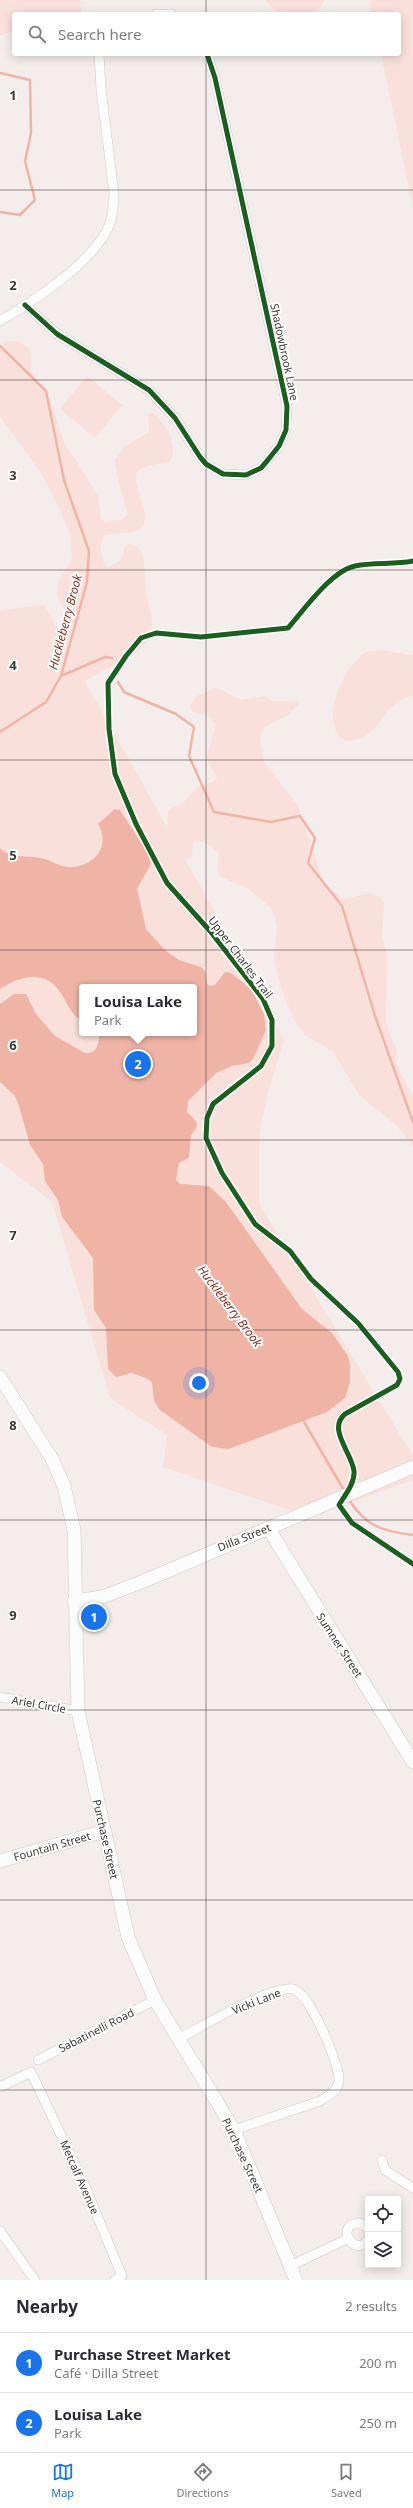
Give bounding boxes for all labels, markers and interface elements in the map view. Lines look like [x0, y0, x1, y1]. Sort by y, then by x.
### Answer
search box [12, 12, 401, 56]
icon: search [26, 23, 48, 45]
text: Search here [58, 24, 141, 44]
text: 1 [9, 86, 17, 104]
text: 2 [9, 276, 17, 294]
street label: Shadowbrook Lane [267, 302, 303, 402]
text: 3 [9, 466, 17, 484]
water label: Huckleberry Brook [44, 571, 86, 672]
text: 4 [9, 656, 17, 674]
text: 5 [9, 846, 17, 864]
street label: Upper Charles Trail [205, 913, 277, 1001]
popup [79, 984, 197, 1036]
text: Louisa Lake [94, 991, 182, 1011]
text: Park [94, 1011, 121, 1029]
text: 6 [9, 1036, 17, 1054]
pin: 2 [125, 1049, 151, 1079]
text: 7 [9, 1226, 17, 1244]
water label: Huckleberry Brook [194, 1262, 267, 1351]
your location [189, 1373, 209, 1393]
text: 8 [9, 1416, 17, 1434]
street label: Dilla Street [215, 1519, 273, 1554]
pin: 1 [81, 1602, 107, 1632]
text: 9 [9, 1606, 17, 1624]
street label: Sumner Street [313, 1610, 367, 1680]
street label: Ariel Circle [11, 1692, 67, 1716]
street label: Purchase Street [90, 1798, 122, 1880]
street label: Fountain Street [12, 1828, 92, 1864]
street label: Vicki Lane [229, 1984, 283, 2018]
street label: Sabatinelli Road [56, 2005, 136, 2055]
street label: Purchase Street [219, 2115, 267, 2195]
street label: Metcalf Avenue [57, 2138, 103, 2216]
map controls [365, 2196, 401, 2268]
button: locate [365, 2196, 401, 2232]
button: layers [365, 2232, 401, 2268]
text: Nearby [16, 2295, 78, 2318]
text: 2 results [345, 2297, 397, 2315]
text: Purchase Street Market [54, 2344, 230, 2364]
text: 1 [25, 2354, 33, 2372]
text: 200 m [359, 2354, 397, 2372]
text: Café · Dilla Street [54, 2364, 158, 2382]
text: Louisa Lake [54, 2404, 142, 2424]
text: 2 [25, 2414, 33, 2432]
text: 250 m [359, 2414, 397, 2432]
text: Park [54, 2424, 81, 2442]
tab: Map [51, 2461, 74, 2500]
tab: Directions [176, 2461, 229, 2500]
tab: Saved [331, 2461, 362, 2500]

